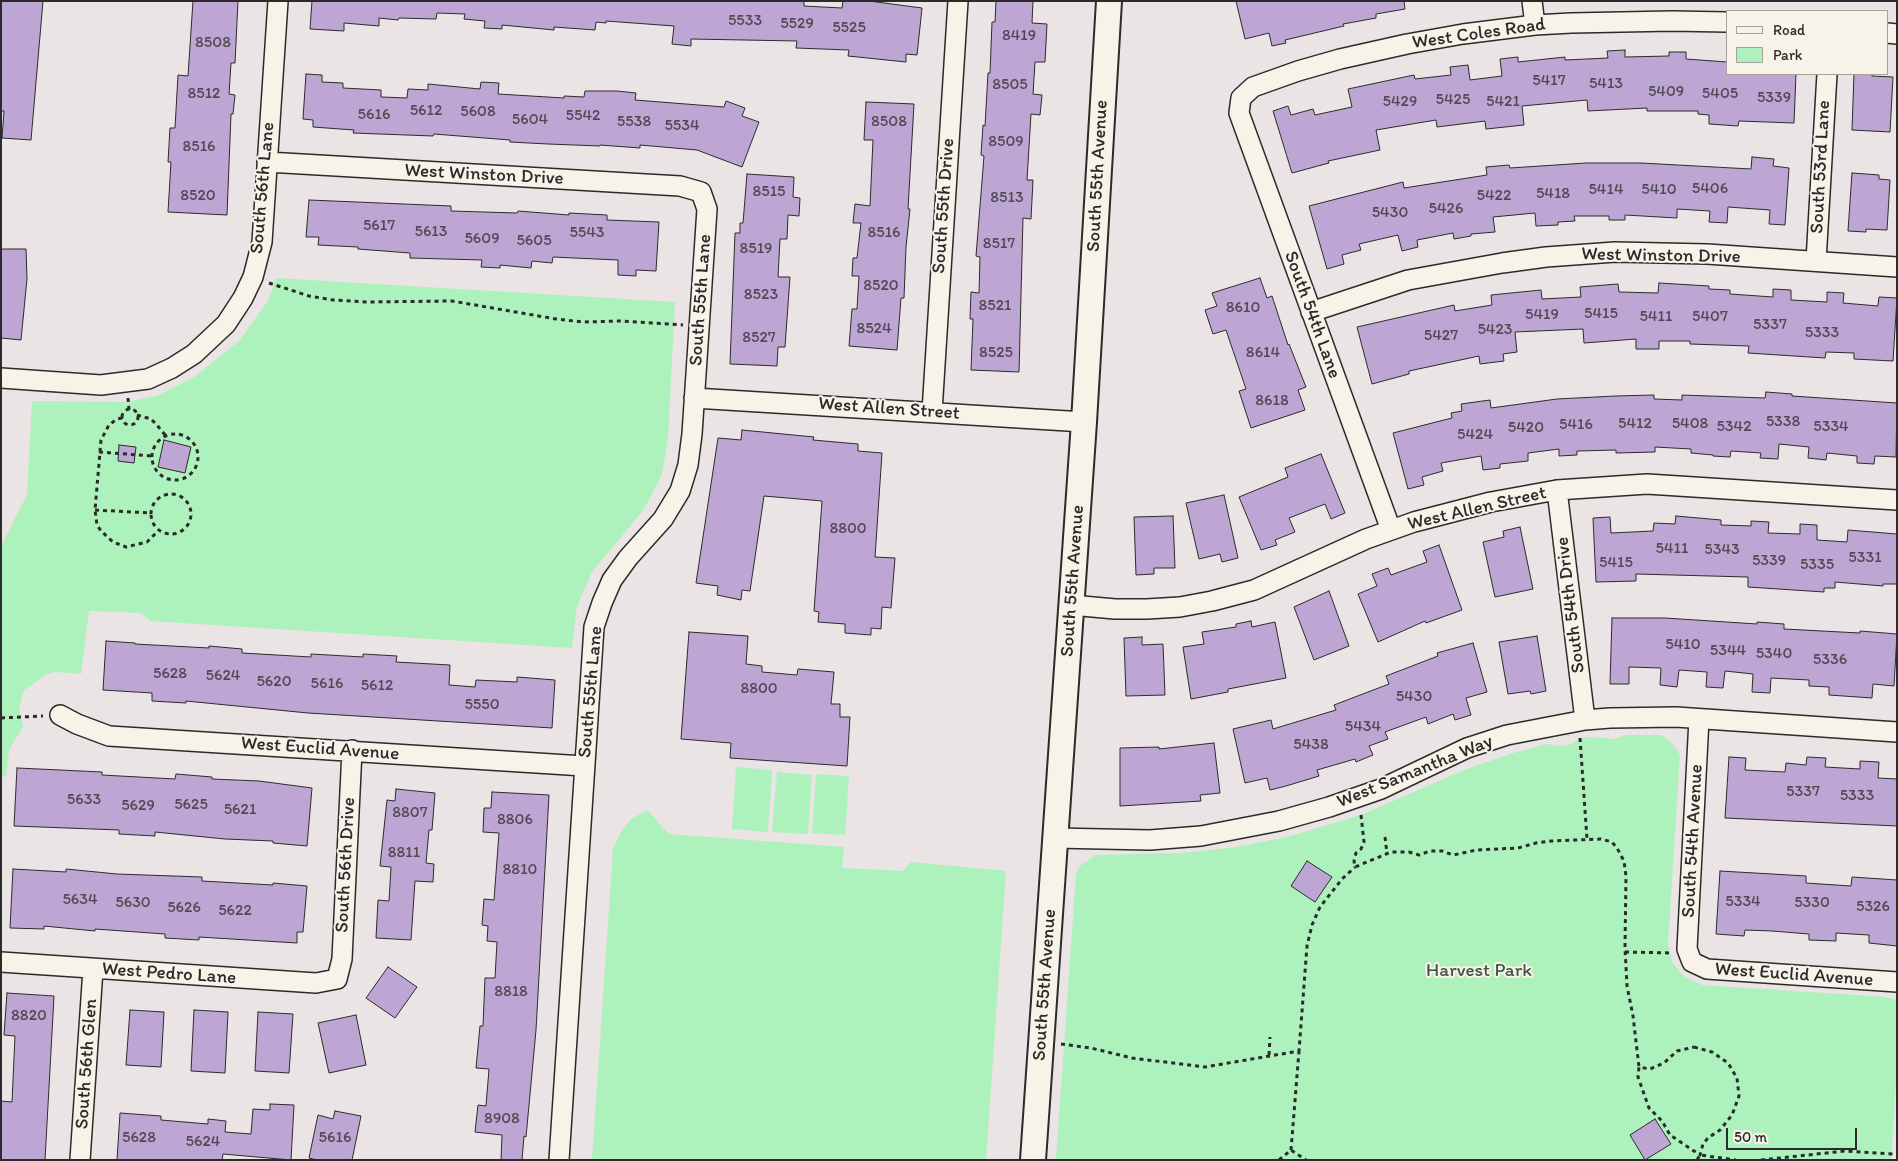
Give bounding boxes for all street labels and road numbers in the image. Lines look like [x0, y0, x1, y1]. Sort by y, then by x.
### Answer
street label: West Coles Road [1411, 13, 1547, 55]
street label: South 55th Avenue [1083, 99, 1113, 253]
street label: South 53rd Lane [1806, 100, 1836, 234]
street label: South 56th Lane [246, 121, 280, 255]
street label: South 55th Drive [928, 137, 960, 275]
street label: West Winston Drive [404, 159, 564, 191]
street label: South 55th Lane [685, 233, 717, 367]
street label: West Winston Drive [1581, 243, 1741, 269]
street label: South 54th Lane [1278, 248, 1346, 382]
street label: West Allen Street [818, 393, 960, 425]
street label: West Allen Street [1405, 482, 1549, 536]
street label: South 55th Avenue [1056, 504, 1090, 658]
street label: South 54th Drive [1551, 536, 1591, 674]
street label: South 55th Lane [574, 625, 608, 759]
street label: West Samantha Way [1334, 730, 1496, 814]
street label: West Euclid Avenue [240, 732, 400, 766]
street label: South 54th Avenue [1678, 764, 1708, 918]
street label: South 56th Drive [331, 797, 361, 933]
street label: South 55th Avenue [1028, 908, 1062, 1062]
street label: West Pedro Lane [101, 958, 237, 990]
street label: West Euclid Avenue [1714, 958, 1874, 992]
street label: South 56th Glen [71, 998, 103, 1130]

